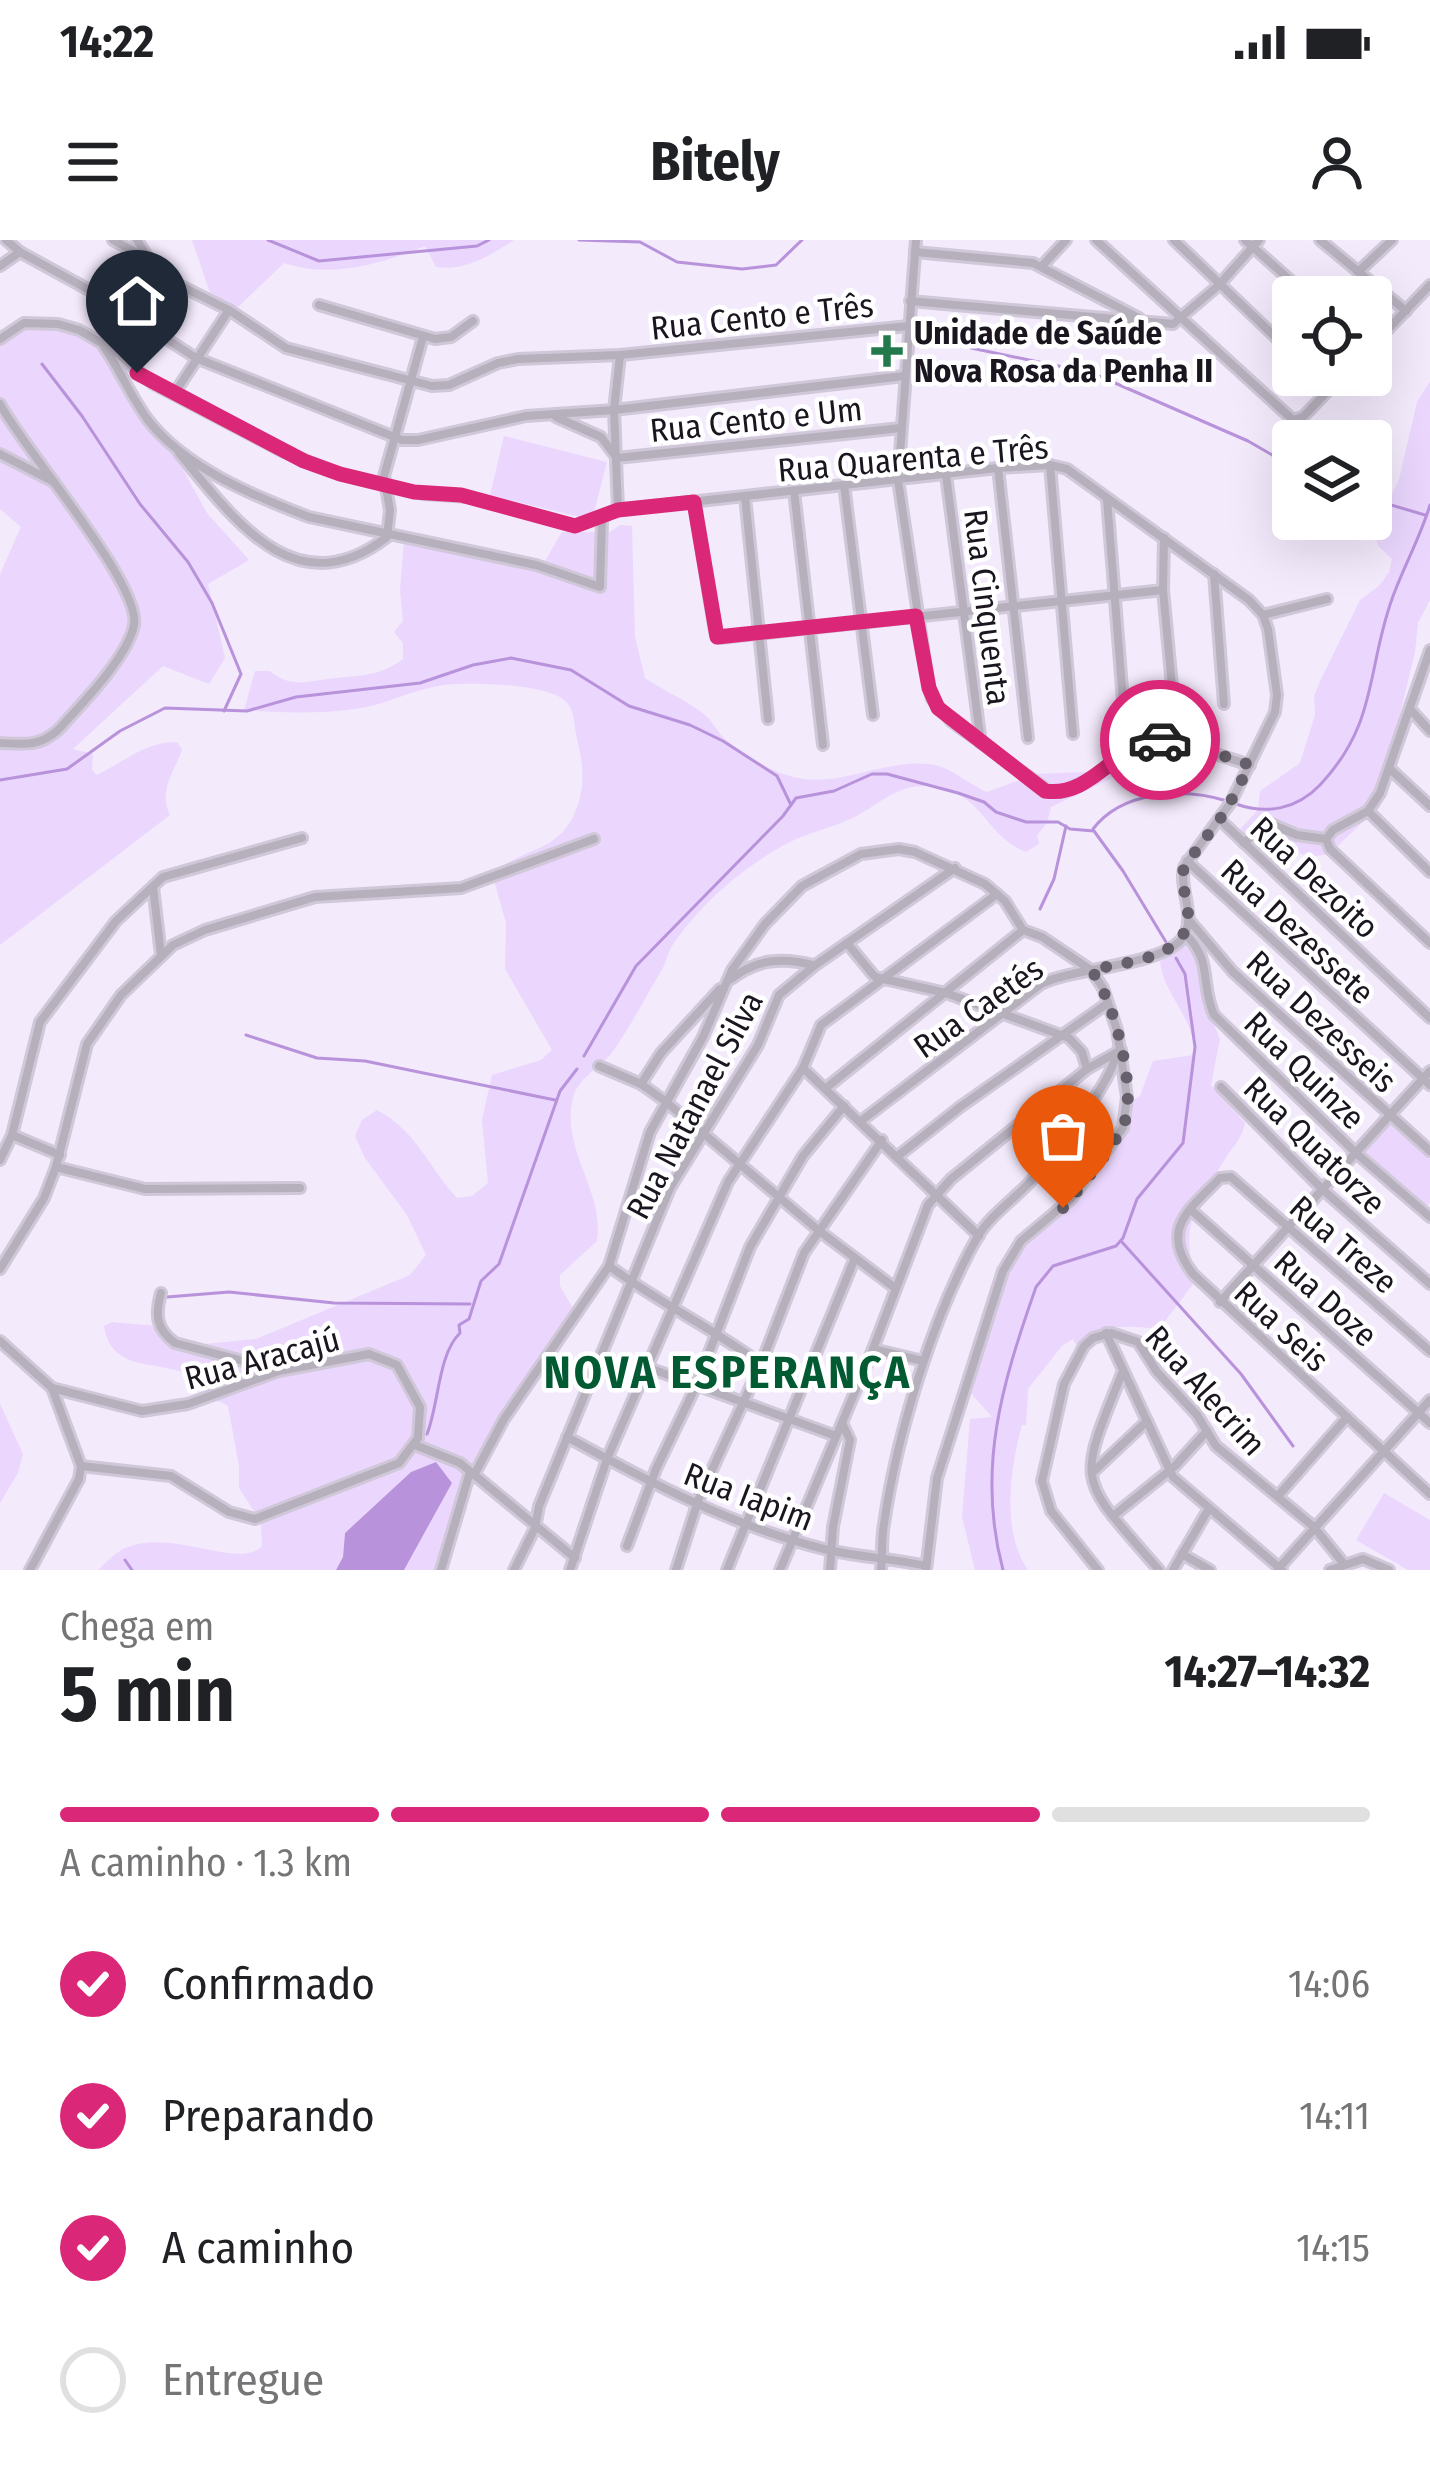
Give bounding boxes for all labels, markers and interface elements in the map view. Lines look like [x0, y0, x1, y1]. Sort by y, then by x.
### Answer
text: 14:22 [60, 15, 154, 69]
icon: menu [60, 129, 126, 195]
icon: person [1304, 129, 1370, 195]
text: Bitely [650, 130, 780, 194]
pin [86, 250, 188, 373]
icon: home [104, 268, 170, 334]
map controls [1272, 276, 1392, 540]
button: locate [1272, 276, 1392, 396]
street label: Rua Cento e Três [649, 285, 875, 349]
place label: Unidade de Saúde Nova Rosa da Penha II [914, 313, 1213, 391]
marker: Unidade de Saúde Nova Rosa da Penha II [871, 335, 903, 367]
street label: Rua Cento e Um [648, 389, 864, 451]
button: layers [1272, 420, 1392, 540]
street label: Rua Quarenta e Três [776, 427, 1050, 491]
street label: Rua Cinquenta [955, 507, 1019, 707]
courier [1100, 680, 1220, 800]
icon: car [1127, 707, 1193, 773]
street label: Rua Dezoito [1242, 808, 1387, 947]
street label: Rua Dezessete [1213, 851, 1382, 1013]
street label: Rua Dezesseis [1238, 942, 1404, 1101]
street label: Rua Caetés [906, 949, 1051, 1067]
street label: Rua Natanael Silva [618, 985, 772, 1226]
street label: Rua Quinze [1236, 1004, 1373, 1138]
street label: Rua Quatorze [1235, 1068, 1393, 1223]
pin [1012, 1085, 1114, 1208]
icon: bag [1030, 1103, 1096, 1169]
street label: Rua Treze [1281, 1187, 1405, 1302]
street label: Rua Doze [1266, 1242, 1385, 1355]
street label: Rua Seis [1226, 1273, 1337, 1380]
street label: Rua Alecrim [1137, 1318, 1274, 1464]
street label: Rua Aracajú [181, 1319, 344, 1399]
district label: NOVA ESPERANÇA [544, 1346, 912, 1400]
street label: Rua Iapim [678, 1454, 819, 1540]
text: Chega em [60, 1604, 214, 1650]
text: 14:27–14:32 [1165, 1645, 1370, 1699]
text: 5 min [60, 1648, 235, 1742]
text: A caminho · 1.3 km [60, 1840, 352, 1886]
icon: check [60, 1951, 126, 2017]
text: Confirmado [162, 1957, 375, 2011]
text: 14:06 [1288, 1961, 1370, 2007]
icon: check [60, 2083, 126, 2149]
text: Preparando [162, 2089, 375, 2143]
text: 14:11 [1299, 2093, 1370, 2139]
icon: check [60, 2215, 126, 2281]
text: A caminho [162, 2221, 354, 2275]
text: 14:15 [1296, 2225, 1370, 2271]
text: Entregue [162, 2353, 324, 2407]

